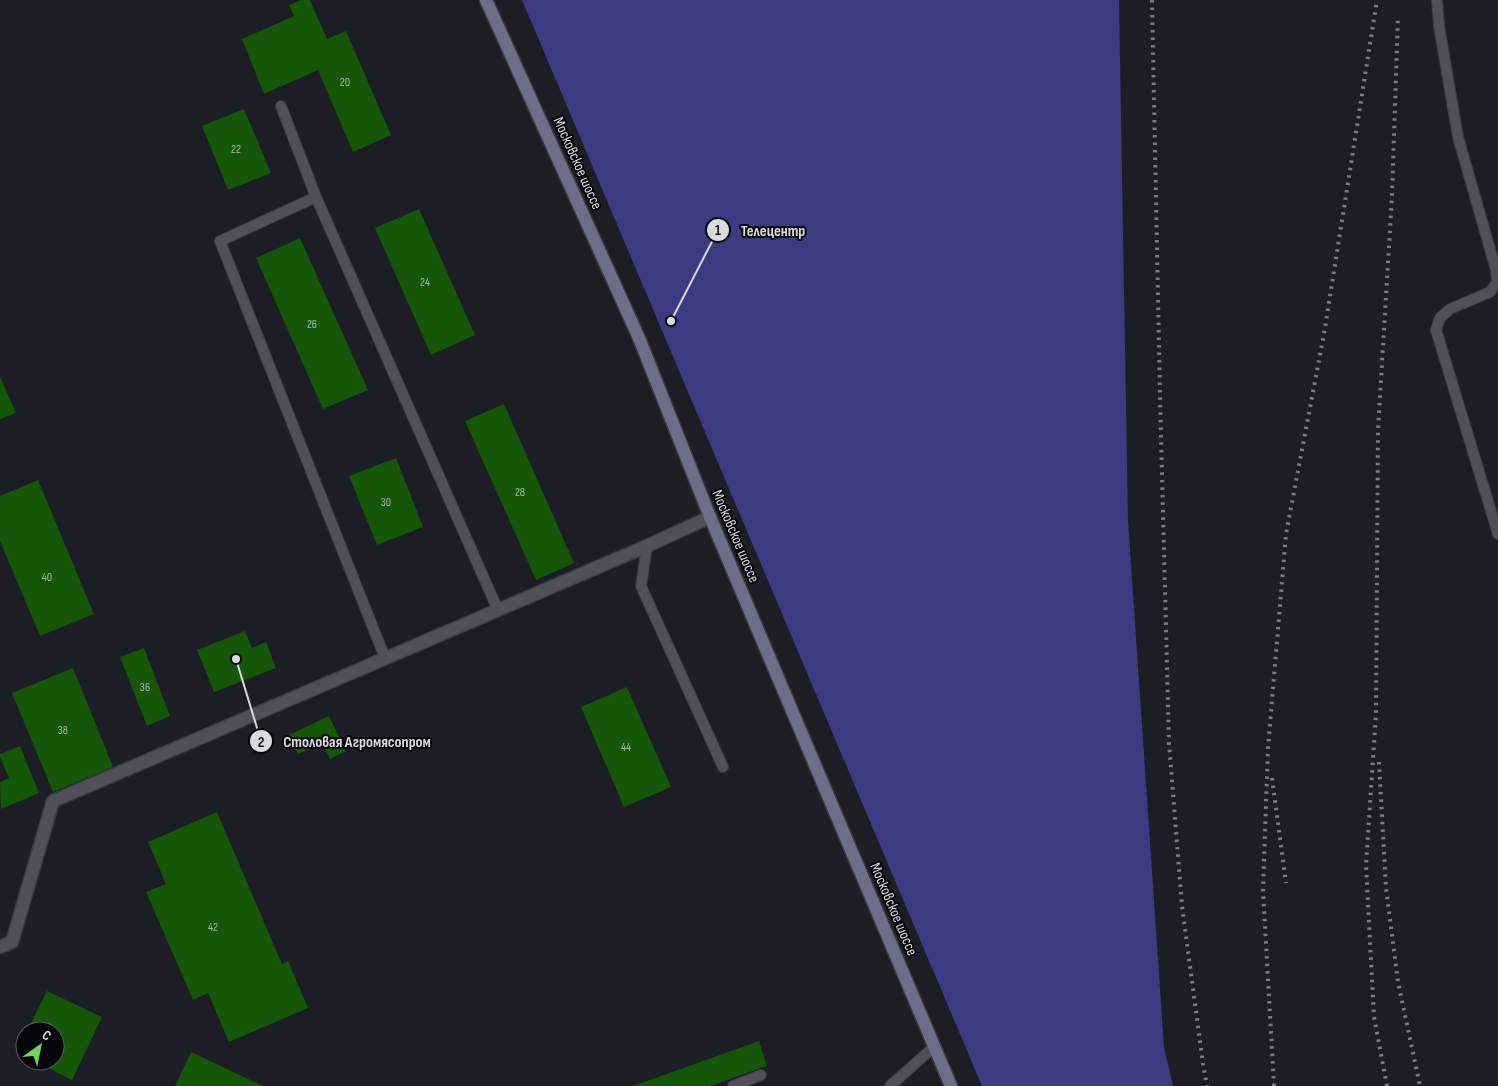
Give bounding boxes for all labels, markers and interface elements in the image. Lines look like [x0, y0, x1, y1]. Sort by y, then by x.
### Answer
house number: 20 [340, 75, 350, 90]
street label: Московское шоссе [549, 114, 606, 212]
house number: 22 [231, 142, 241, 157]
callout: Телецентр [705, 214, 815, 245]
text: 1 [715, 221, 721, 240]
text: Телецентр [741, 222, 805, 241]
house number: 24 [420, 275, 430, 290]
house number: 26 [307, 317, 317, 332]
house number: 28 [515, 485, 525, 500]
street label: Московское шоссе [707, 487, 764, 585]
house number: 30 [381, 495, 391, 510]
house number: 40 [42, 570, 52, 585]
house number: 36 [140, 680, 150, 695]
house number: 38 [58, 723, 68, 738]
callout: Столовая Агромясопром [249, 726, 441, 757]
text: 2 [258, 733, 264, 752]
text: Столовая Агромясопром [283, 733, 431, 752]
house number: 44 [621, 740, 631, 755]
street label: Московское шоссе [865, 860, 922, 958]
house number: 42 [208, 920, 218, 935]
north arrow [15, 1021, 65, 1071]
text: С [39, 1026, 54, 1045]

